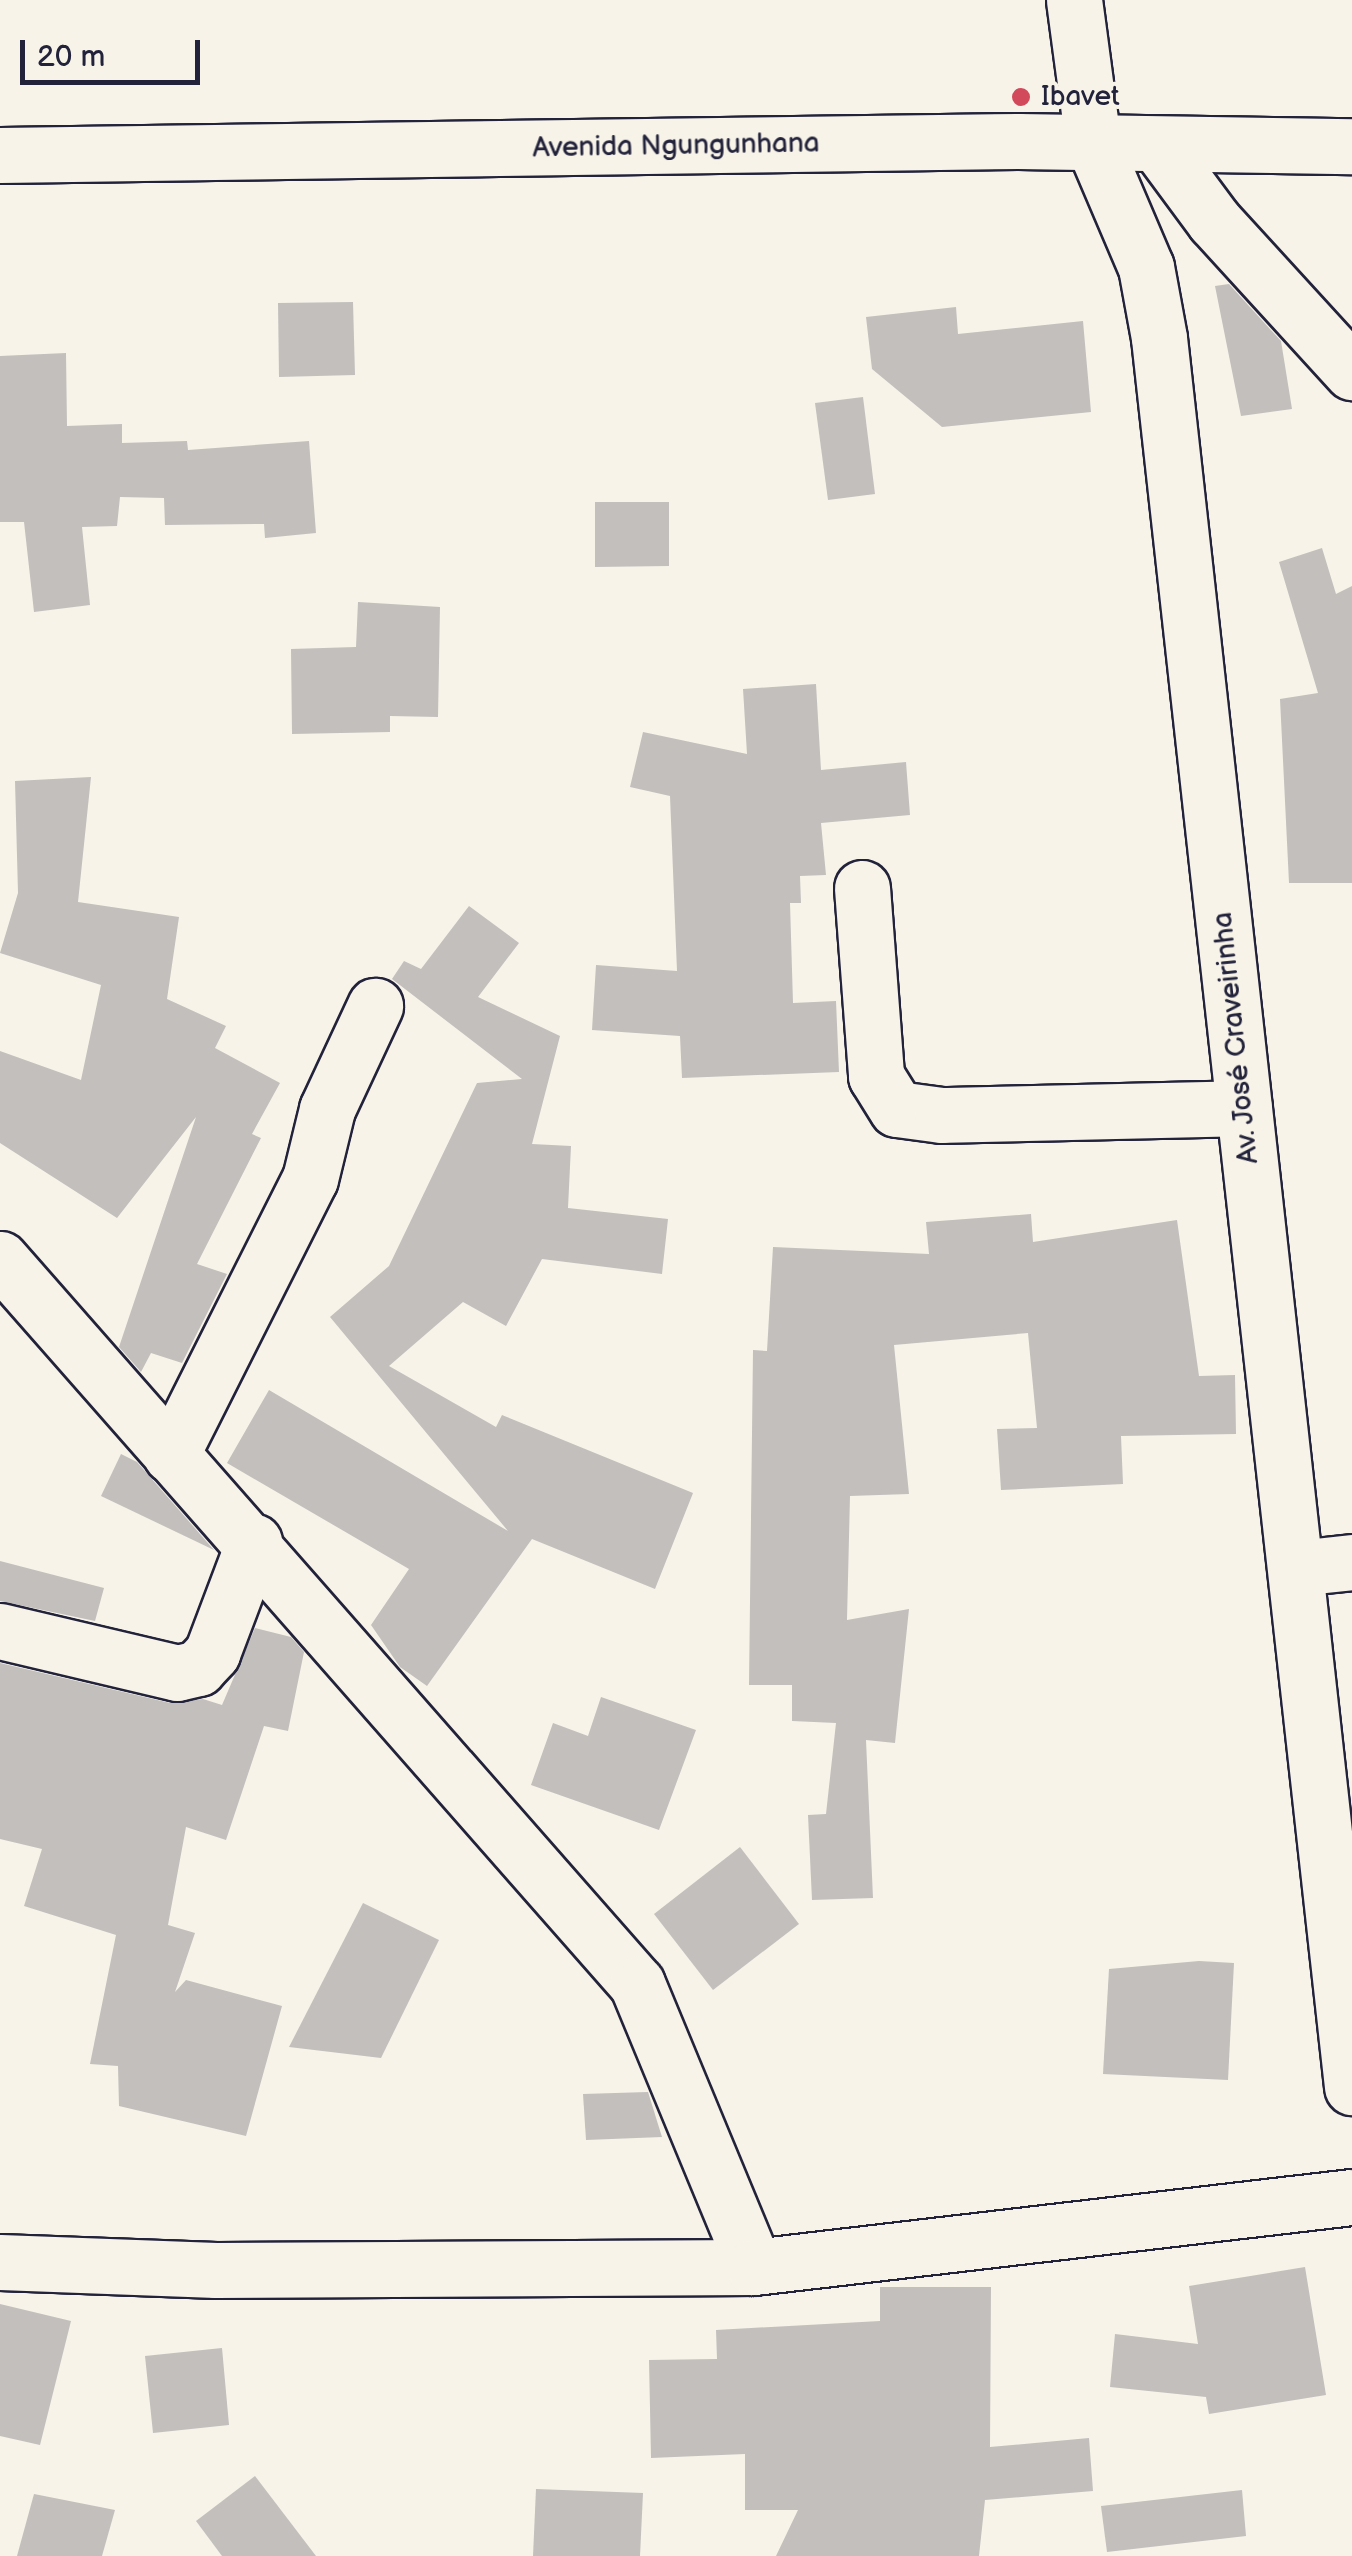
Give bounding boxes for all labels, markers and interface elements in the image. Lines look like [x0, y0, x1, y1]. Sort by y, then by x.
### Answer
scale bar [25, 20, 205, 82]
text: 20 m [37, 39, 105, 75]
place label: Ibavet [1041, 80, 1120, 114]
marker: Ibavet [1010, 86, 1032, 108]
street label: Avenida Ngungunhana [532, 127, 820, 165]
street label: Av. José Craveirinha [1206, 910, 1266, 1166]

